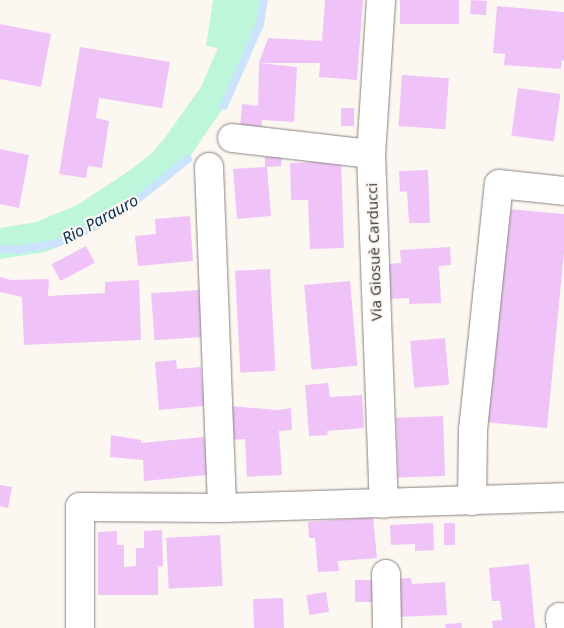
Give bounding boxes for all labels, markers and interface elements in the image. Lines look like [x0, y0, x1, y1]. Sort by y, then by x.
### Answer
street label: Via Giosuè Carducci [363, 183, 385, 321]
water label: Rio Parauro [59, 190, 141, 248]

